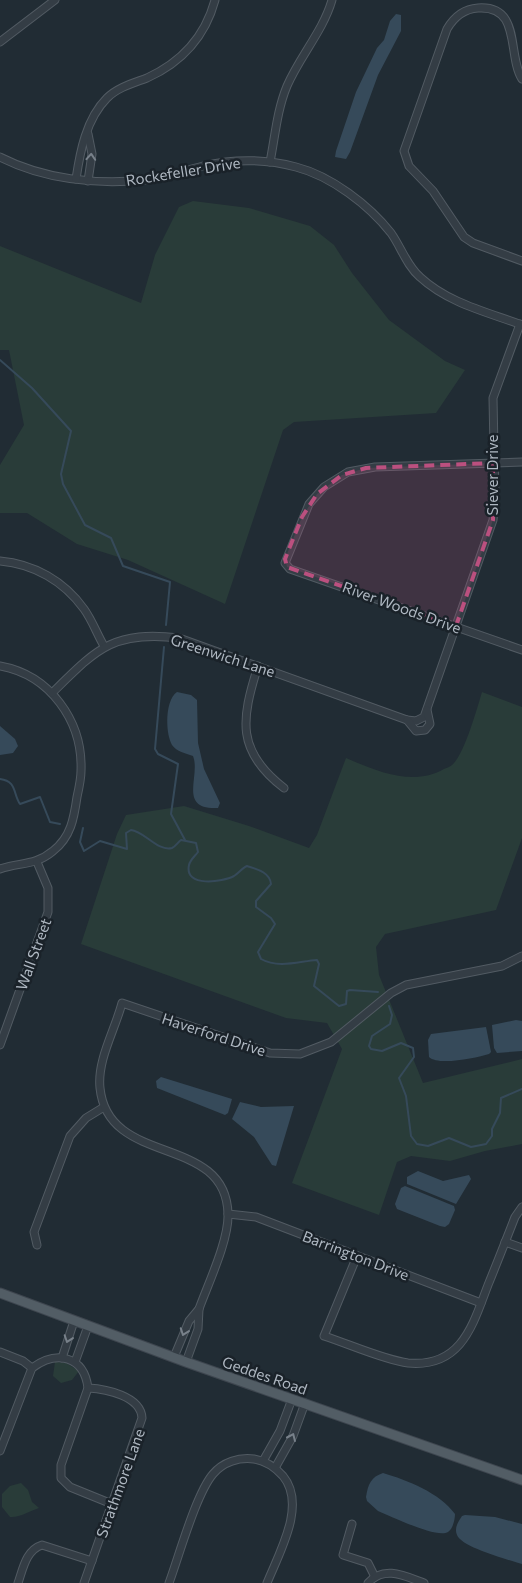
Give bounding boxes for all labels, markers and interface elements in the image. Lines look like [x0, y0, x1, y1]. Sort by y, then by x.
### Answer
one-way arrow [85, 153, 96, 161]
street label: Rockefeller Drive [124, 153, 242, 189]
street label: Siever Drive [483, 435, 501, 515]
street label: River Woods Drive [340, 577, 464, 637]
street label: Greenwich Lane [169, 630, 278, 680]
street label: Wall Street [12, 916, 54, 992]
street label: Haverford Drive [160, 1009, 268, 1059]
street label: Barrington Drive [300, 1226, 412, 1284]
one-way arrow [180, 1328, 190, 1336]
one-way arrow [64, 1335, 74, 1343]
street label: Geddes Road [220, 1352, 310, 1398]
street label: Strathmore Lane [92, 1426, 148, 1540]
one-way arrow [286, 1433, 296, 1442]

